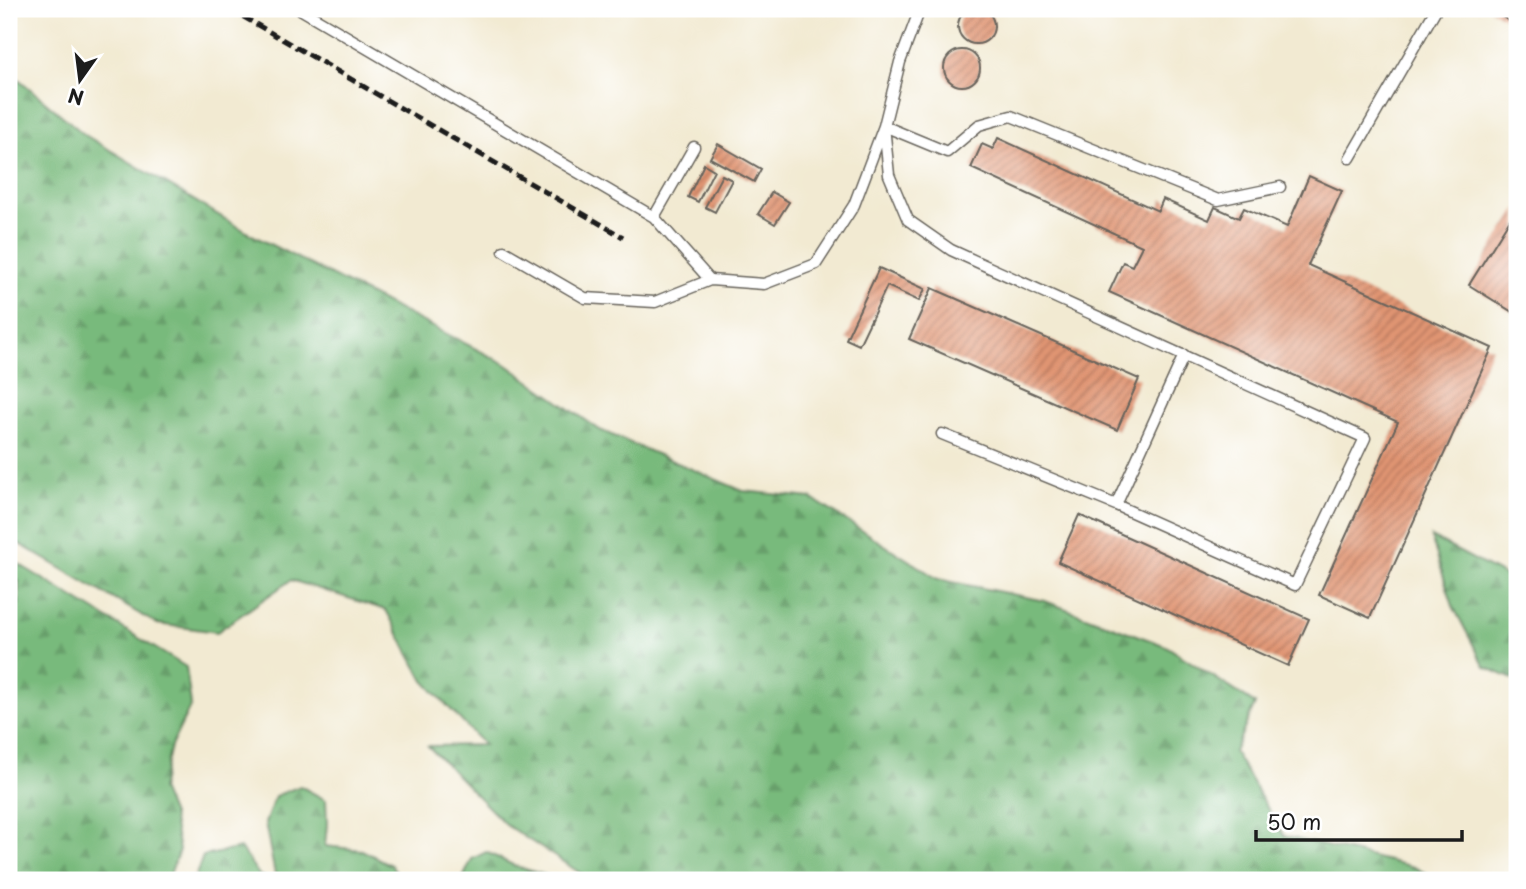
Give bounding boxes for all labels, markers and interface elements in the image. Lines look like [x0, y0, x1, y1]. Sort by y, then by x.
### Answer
north arrow [46, 46, 116, 116]
text: N [65, 82, 86, 113]
scale bar [1256, 798, 1463, 842]
text: 50 m [1267, 805, 1321, 837]

